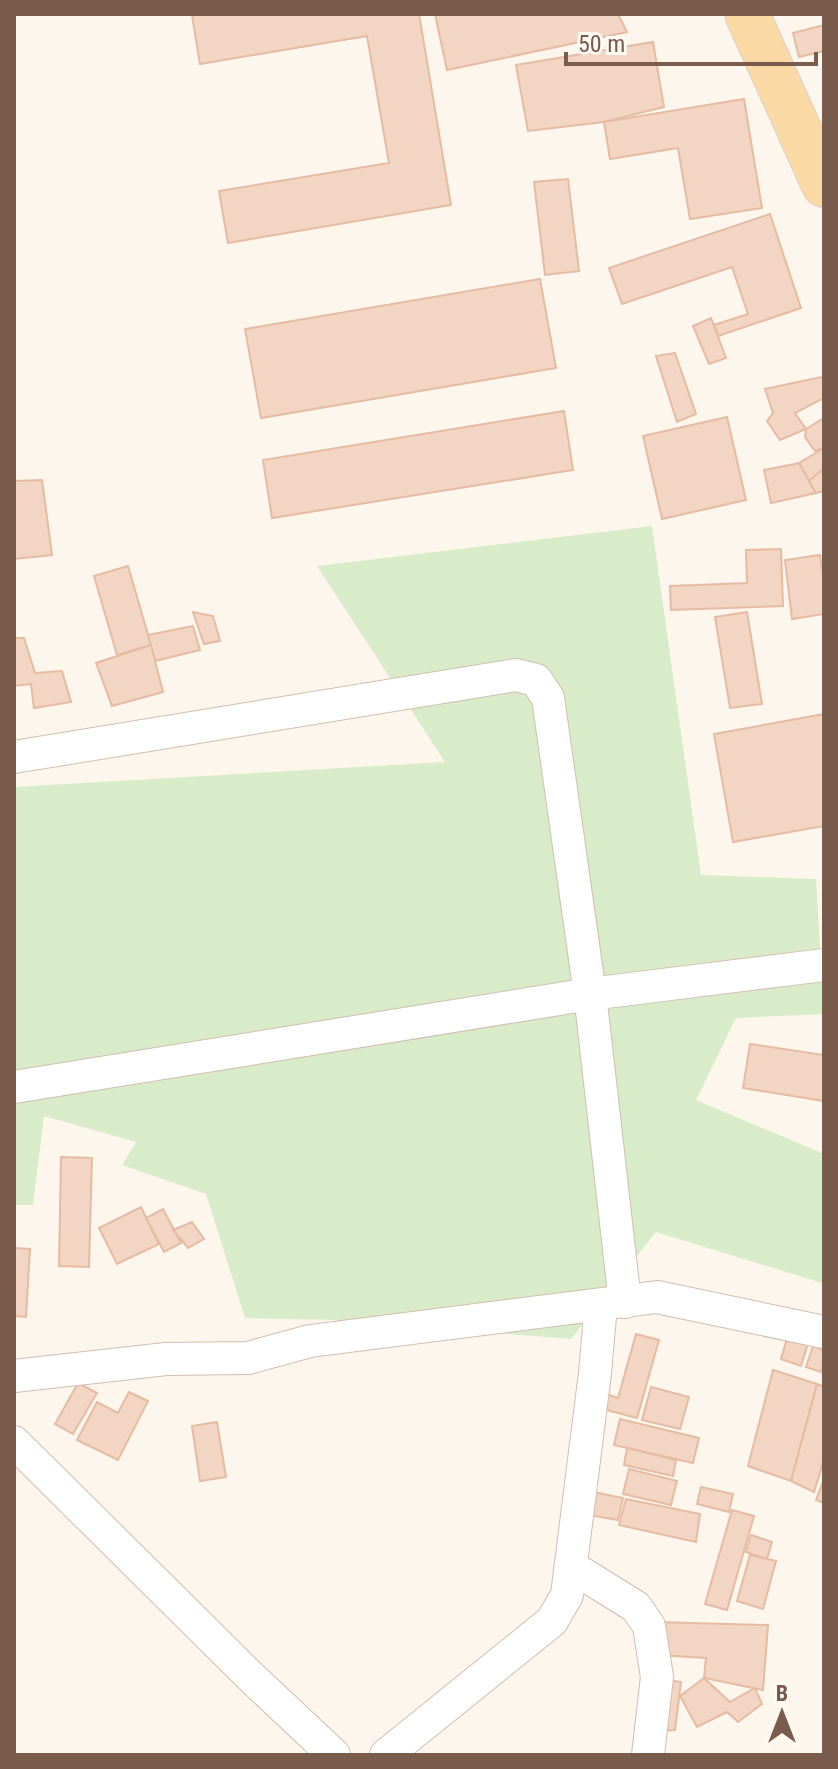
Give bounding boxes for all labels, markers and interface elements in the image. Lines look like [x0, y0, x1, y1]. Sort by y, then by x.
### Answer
scale bar [566, 16, 816, 66]
text: 50 m [578, 30, 625, 58]
north arrow [742, 1673, 822, 1753]
text: B [776, 1681, 788, 1706]

